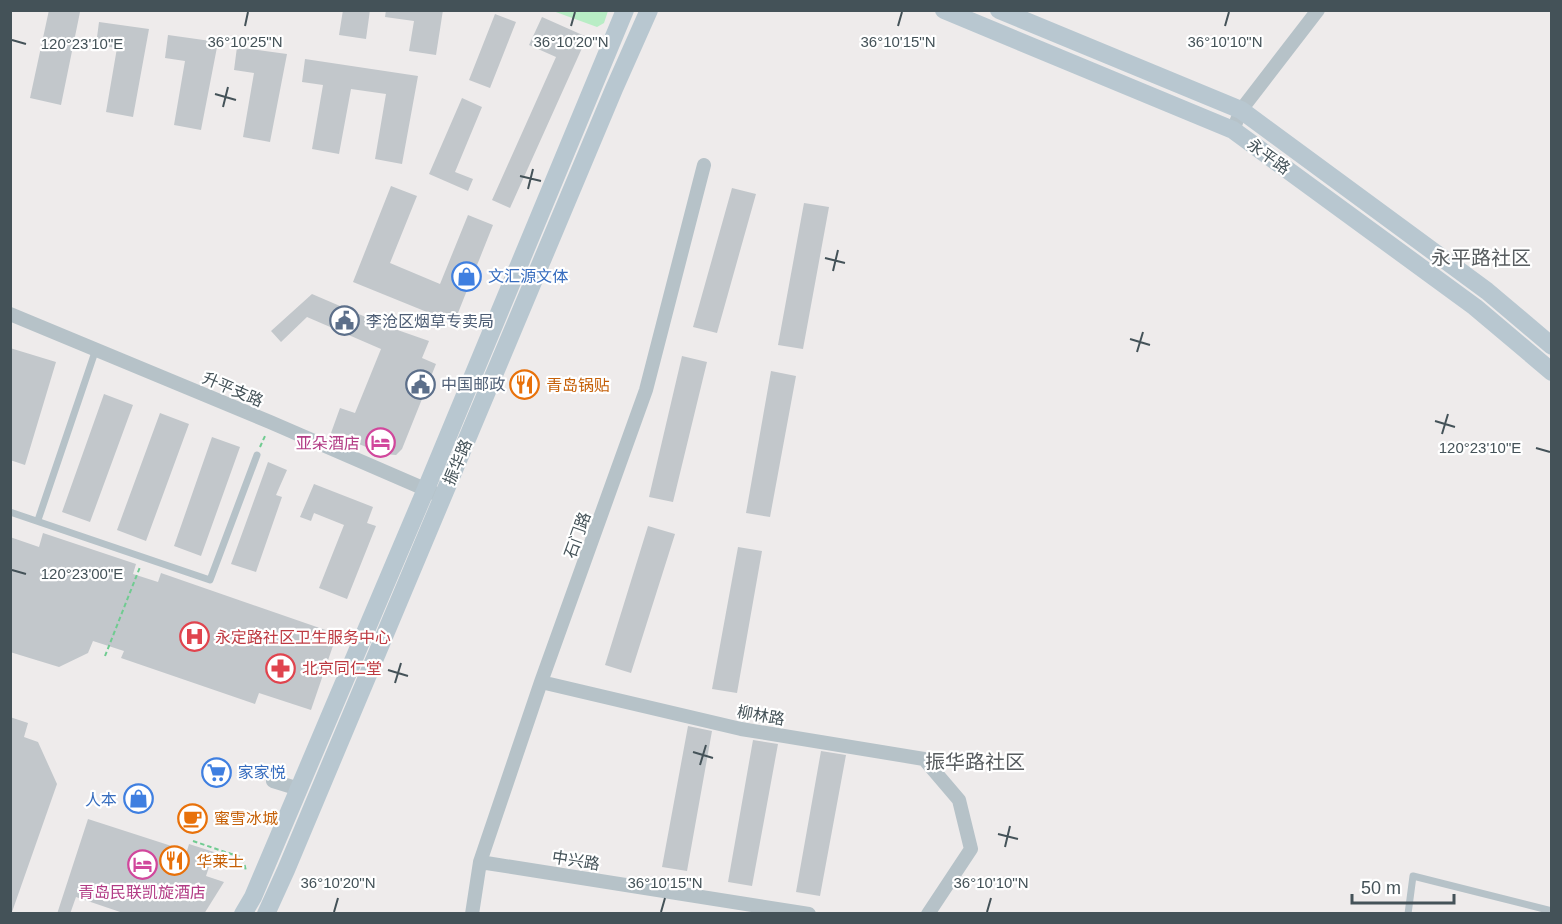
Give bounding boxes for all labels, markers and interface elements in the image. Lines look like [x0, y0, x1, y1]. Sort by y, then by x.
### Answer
text: 36°10'25"N [207, 33, 283, 50]
text: 36°10'20"N [533, 33, 609, 50]
text: 36°10'15"N [860, 33, 936, 50]
text: 36°10'10"N [1187, 33, 1263, 50]
text: 120°23'10"E [41, 35, 123, 52]
street label: 永平路 [1244, 135, 1293, 177]
district label: 永平路社区 [1431, 247, 1531, 269]
shop icon: 文汇源文体 [451, 260, 483, 292]
place label: 文汇源文体 [488, 268, 568, 285]
public building icon: 李沧区烟草专卖局 [329, 305, 361, 337]
place label: 李沧区烟草专卖局 [366, 313, 494, 330]
public building icon: 中国邮政 [404, 368, 436, 400]
street label: 升平支路 [200, 369, 266, 410]
restaurant icon: 青岛锅贴 [509, 369, 541, 401]
place label: 中国邮政 [441, 376, 505, 393]
place label: 青岛锅贴 [546, 377, 610, 394]
hotel icon: 亚朵酒店 [365, 427, 397, 459]
place label: 亚朵酒店 [296, 435, 360, 452]
street label: 振华路 [440, 437, 475, 488]
text: 120°23'10"E [1439, 439, 1521, 456]
street label: 石门路 [561, 510, 594, 561]
text: 120°23'00"E [41, 565, 123, 582]
hospital icon: 永定路社区卫生服务中心 [178, 621, 210, 653]
place label: 永定路社区卫生服务中心 [215, 629, 391, 646]
pharmacy icon: 北京同仁堂 [265, 652, 297, 684]
place label: 北京同仁堂 [302, 660, 382, 677]
street label: 柳林路 [736, 703, 786, 728]
district label: 振华路社区 [925, 751, 1025, 773]
supermarket icon: 家家悦 [201, 756, 233, 788]
place label: 家家悦 [238, 764, 286, 781]
shop icon: 人本 [122, 783, 154, 815]
place label: 人本 [85, 791, 117, 808]
cafe icon: 蜜雪冰城 [177, 802, 209, 834]
place label: 蜜雪冰城 [214, 810, 278, 827]
restaurant icon: 华莱士 [159, 845, 191, 877]
hotel icon: 青岛民联凯旋酒店 [126, 848, 158, 880]
street label: 中兴路 [551, 848, 601, 873]
place label: 华莱士 [196, 853, 244, 870]
scale bar [1352, 867, 1454, 905]
text: 36°10'20"N [300, 874, 376, 891]
text: 36°10'15"N [627, 874, 703, 891]
text: 36°10'10"N [953, 874, 1029, 891]
text: 50 m [1361, 878, 1401, 898]
place label: 青岛民联凯旋酒店 [78, 884, 206, 901]

